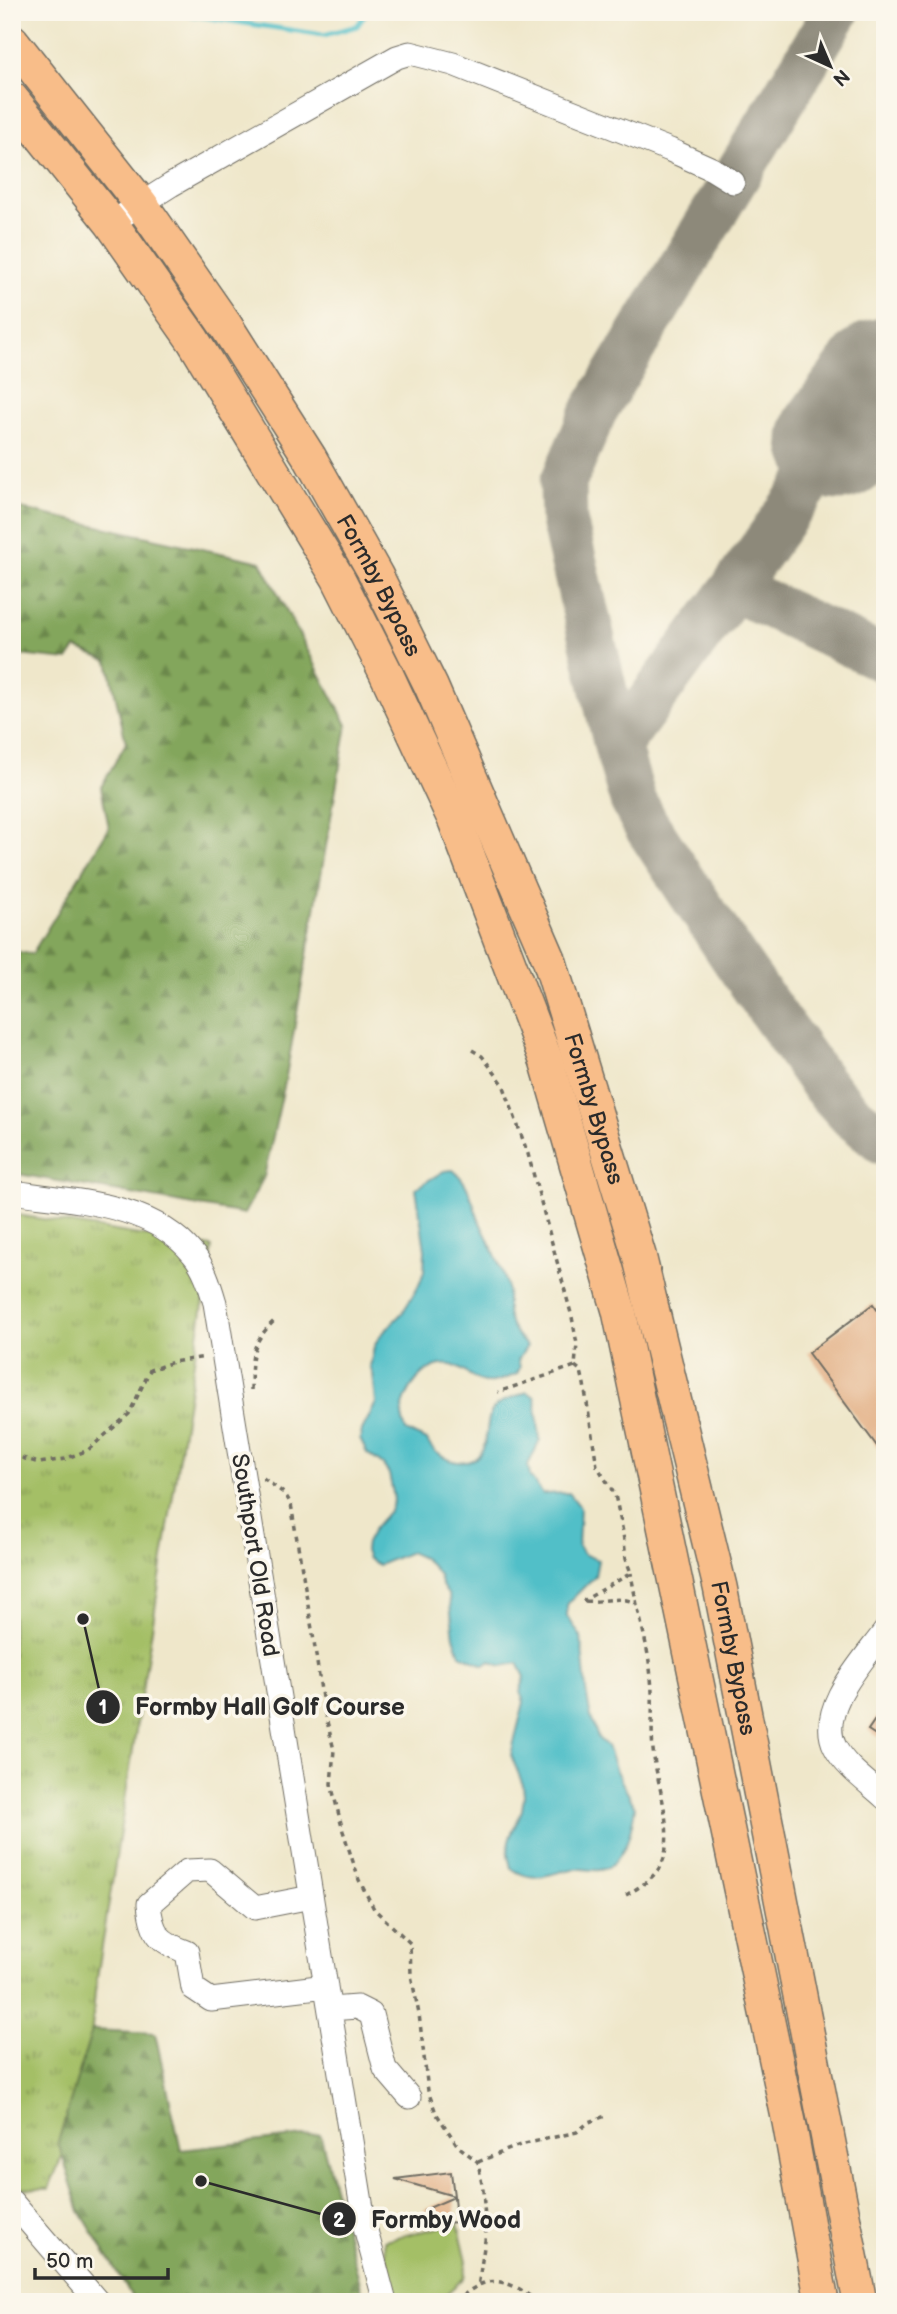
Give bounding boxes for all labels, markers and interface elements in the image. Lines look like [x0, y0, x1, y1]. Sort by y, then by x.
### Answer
north arrow [796, 32, 866, 102]
text: N [828, 64, 854, 90]
street label: Formby Bypass [330, 510, 427, 661]
street label: Formby Bypass [557, 1030, 630, 1188]
street label: Southport Old Road [225, 1452, 285, 1659]
street label: Formby Bypass [704, 1578, 762, 1738]
callout: Formby Hall Golf Course [86, 1684, 419, 1729]
text: Formby Hall Golf Course [135, 1693, 405, 1722]
text: 1 [99, 1695, 107, 1720]
callout: Formby Wood [322, 2197, 536, 2242]
text: Formby Wood [371, 2206, 521, 2235]
text: 2 [333, 2208, 346, 2233]
scale bar [35, 2237, 168, 2281]
text: 50 m [46, 2249, 93, 2274]

